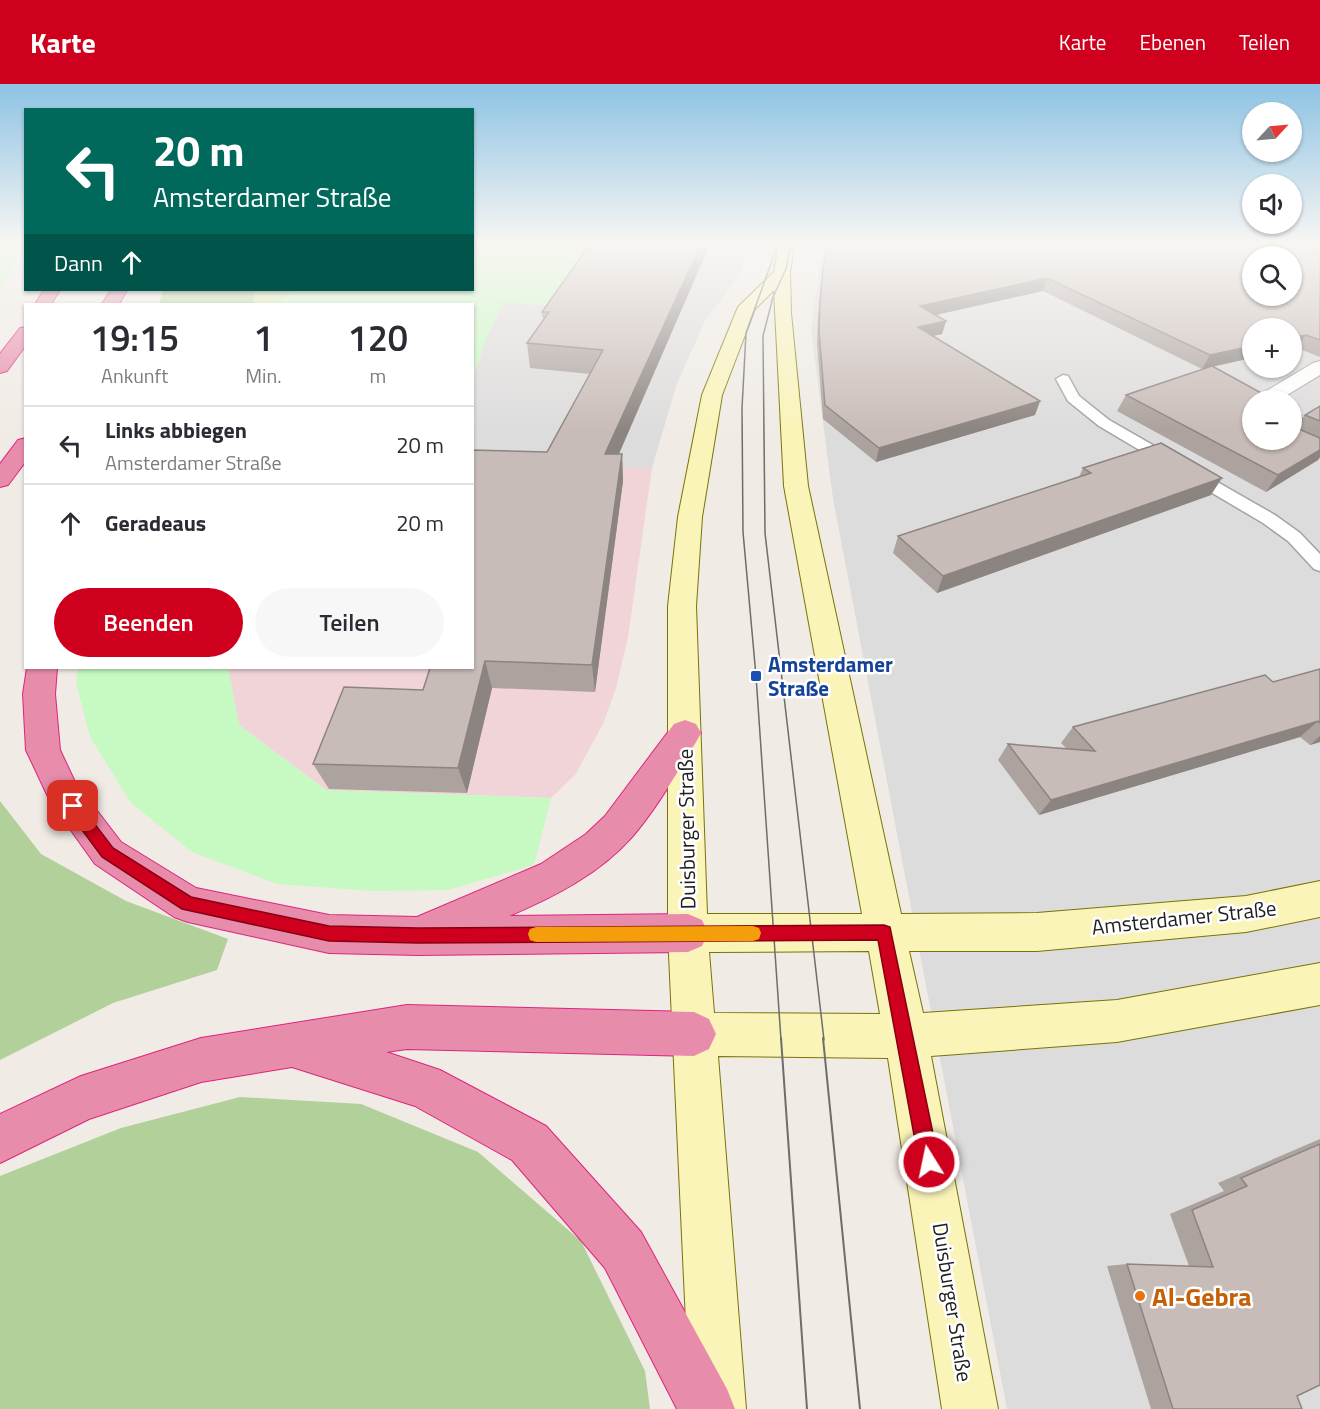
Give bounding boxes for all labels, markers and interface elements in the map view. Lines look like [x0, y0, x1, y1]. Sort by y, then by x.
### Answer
text: Karte [30, 21, 96, 64]
text: Karte [1059, 26, 1106, 58]
text: Ebenen [1139, 26, 1206, 58]
text: Teilen [1239, 26, 1290, 58]
north arrow [1242, 102, 1302, 162]
map controls [1242, 102, 1302, 450]
text: 20 m [153, 118, 245, 182]
icon: left [54, 132, 132, 210]
button: sound [1242, 174, 1302, 234]
text: Amsterdamer Straße [153, 176, 392, 217]
text: Dann [54, 246, 103, 280]
icon: ahead [115, 246, 148, 279]
button: search [1242, 246, 1302, 306]
text: 19:15 [90, 310, 179, 365]
text: 1 [253, 310, 273, 365]
text: 120 [348, 310, 408, 365]
button: + [1242, 318, 1302, 378]
text: Ankunft [101, 360, 168, 391]
text: Min. [245, 360, 282, 391]
text: m [369, 360, 386, 391]
button: − [1242, 390, 1302, 450]
text: Links abbiegen [105, 413, 247, 447]
text: 20 m [396, 428, 444, 462]
icon: left [54, 429, 87, 462]
text: Amsterdamer Straße [105, 447, 282, 478]
text: Geradeaus [105, 506, 206, 540]
text: 20 m [396, 506, 444, 540]
icon: ahead [54, 507, 87, 540]
button: Beenden [54, 588, 243, 657]
button: Teilen [255, 588, 444, 657]
place label: Amsterdamer Straße [768, 648, 893, 704]
marker: Amsterdamer Straße [749, 669, 763, 683]
street label: Duisburger Straße [669, 748, 703, 910]
pin [47, 780, 98, 831]
icon: arrive [56, 789, 89, 822]
street label: Amsterdamer Straße [1090, 891, 1278, 943]
position arrow [897, 1130, 961, 1194]
street label: Duisburger Straße [925, 1220, 981, 1384]
place label: Al-Gebra [1152, 1277, 1252, 1316]
marker: Al-Gebra [1133, 1289, 1147, 1303]

